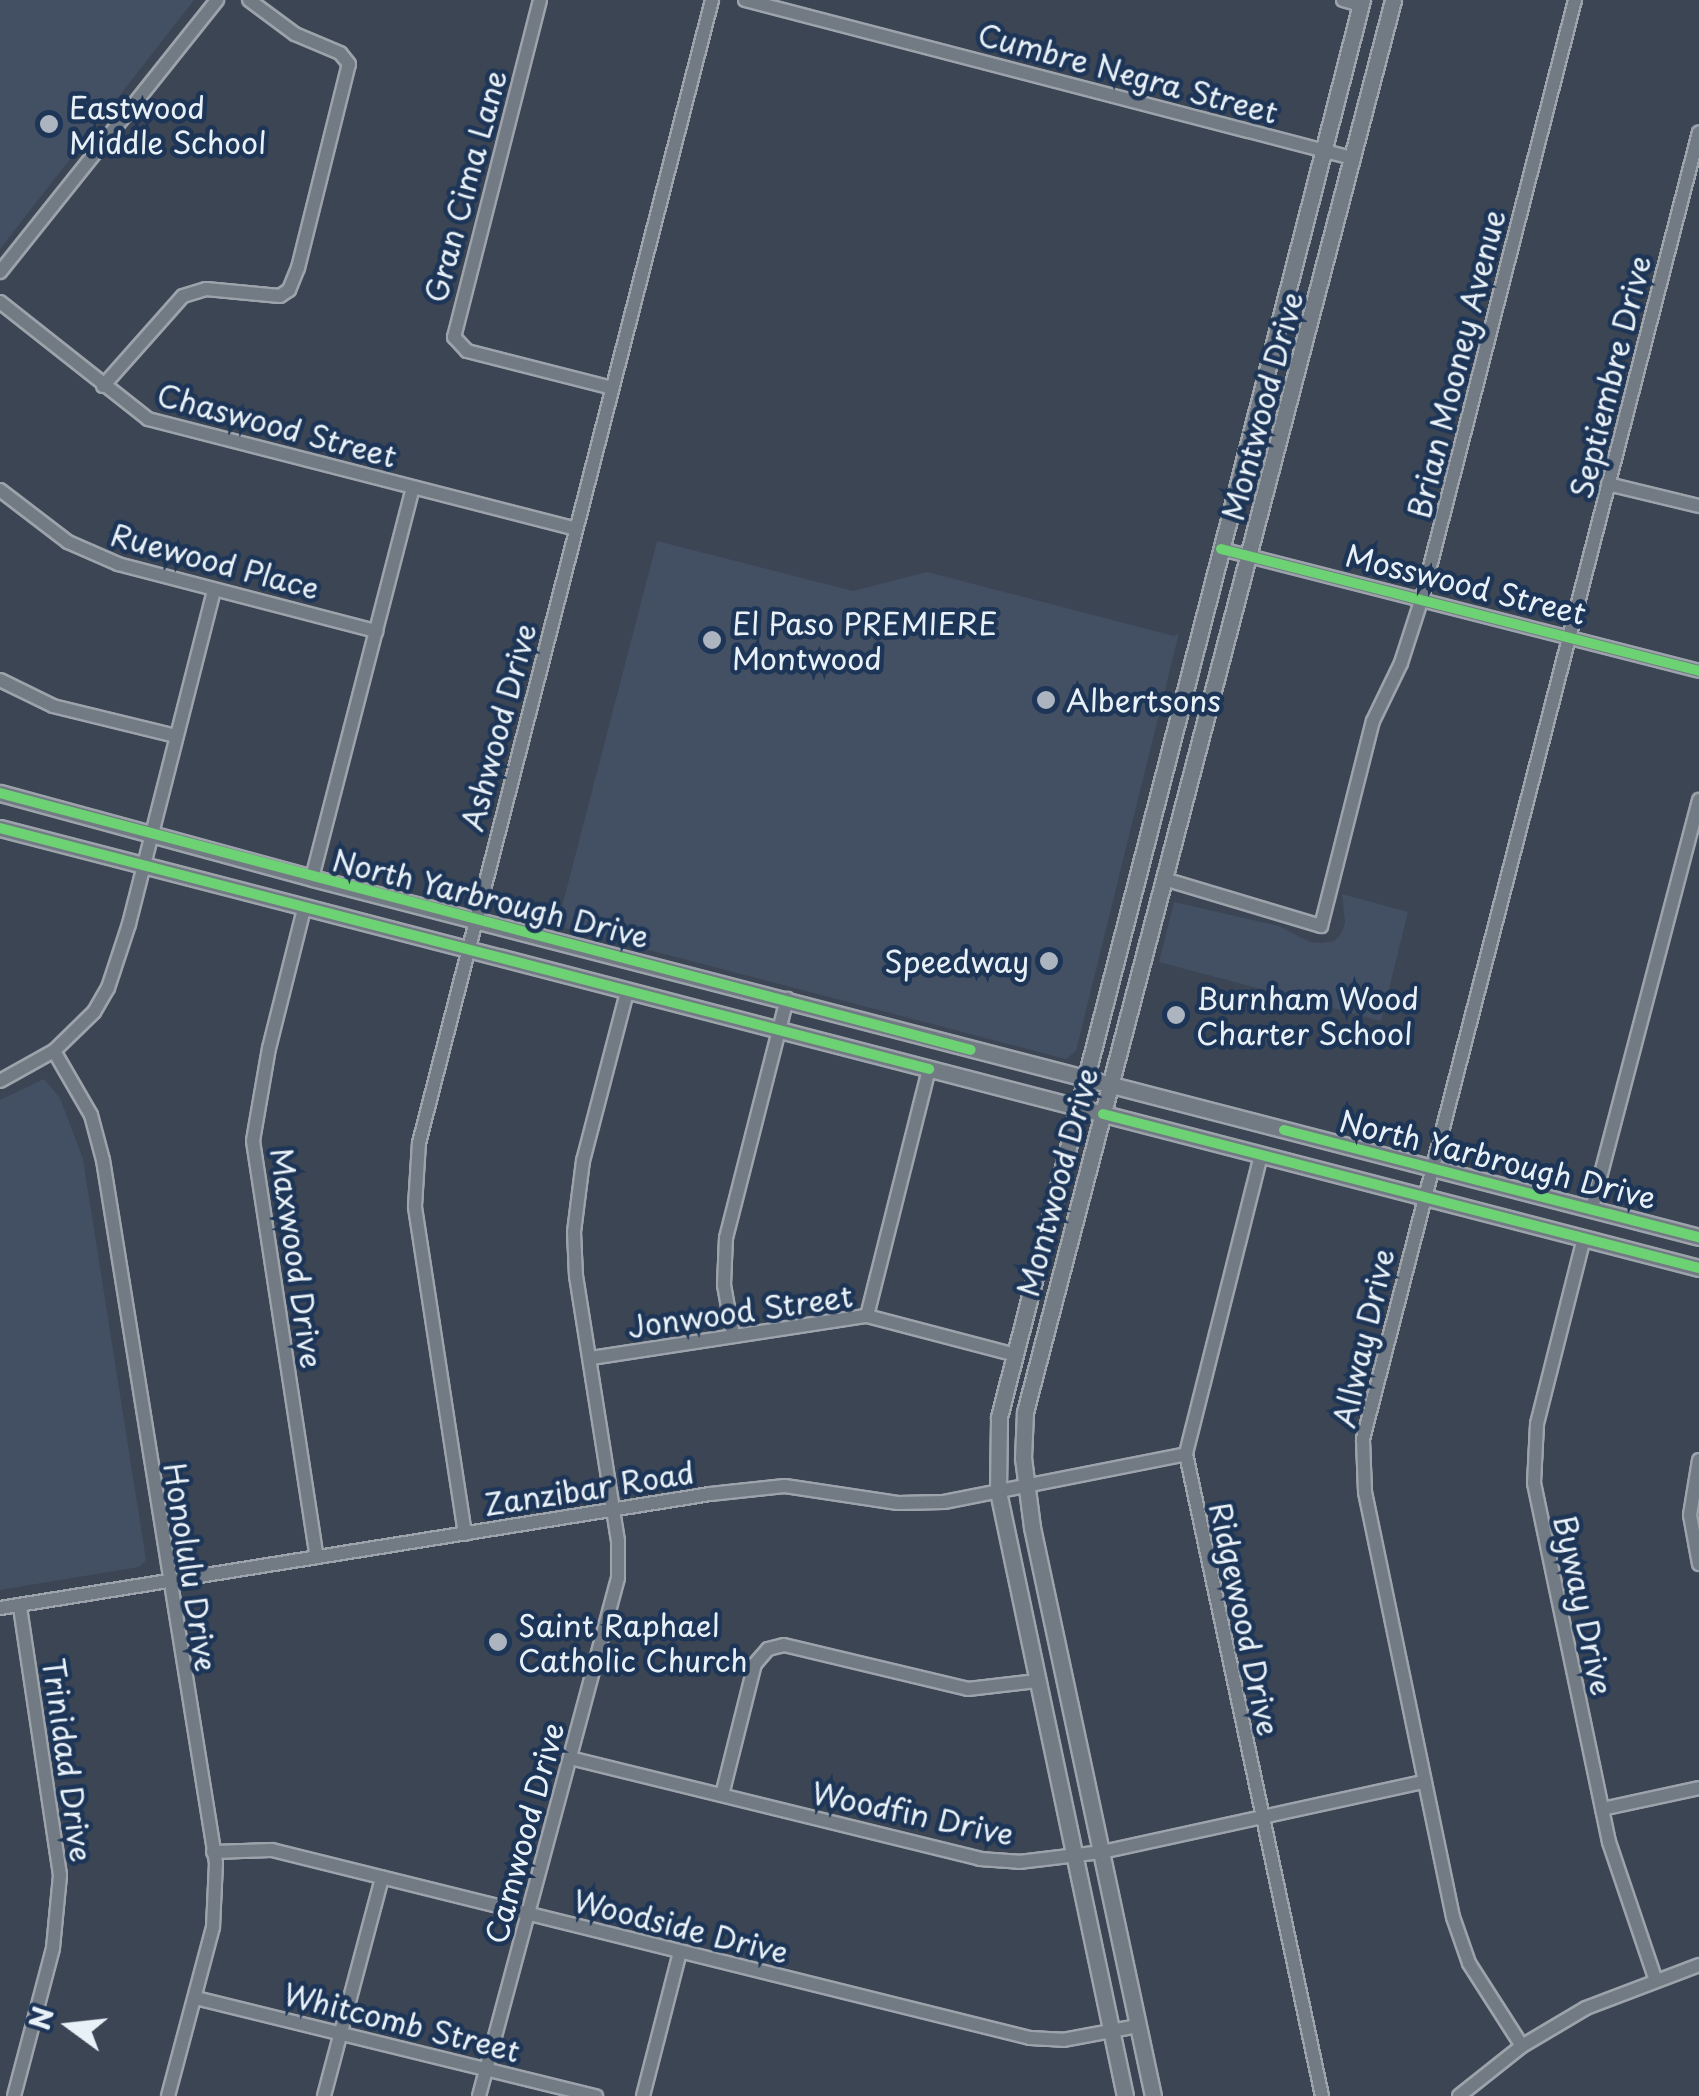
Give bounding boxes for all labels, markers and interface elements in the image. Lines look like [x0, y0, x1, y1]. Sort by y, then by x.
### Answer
street label: Cumbre Negra Street [973, 15, 1283, 131]
street label: Gran Cima Lane [417, 65, 513, 307]
place label: Eastwood Middle School [69, 89, 269, 160]
marker: Eastwood Middle School [38, 113, 60, 135]
street label: Brian Mooney Avenue [1400, 207, 1512, 521]
street label: Septiembre Drive [1562, 252, 1658, 502]
street label: Montwood Drive [1214, 287, 1310, 525]
street label: Chaswood Street [153, 376, 401, 474]
street label: Ruewood Place [106, 516, 324, 606]
street label: Mosswood Street [1342, 537, 1590, 631]
place label: El Paso PREMIERE Montwood [732, 605, 999, 676]
street label: Ashwood Drive [453, 619, 543, 835]
marker: El Paso PREMIERE Montwood [701, 629, 723, 651]
place label: Albertsons [1066, 682, 1221, 718]
marker: Albertsons [1035, 689, 1057, 711]
street label: North Yarbrough Drive [328, 841, 654, 955]
place label: Speedway [884, 943, 1029, 979]
marker: Speedway [1038, 950, 1060, 972]
place label: Burnham Wood Charter School [1196, 980, 1421, 1050]
marker: Burnham Wood Charter School [1165, 1004, 1187, 1026]
street label: Montwood Drive [1009, 1063, 1105, 1301]
street label: North Yarbrough Drive [1335, 1102, 1661, 1216]
street label: Maxwood Drive [264, 1145, 330, 1371]
street label: Allway Drive [1325, 1244, 1401, 1432]
street label: Jonwood Street [625, 1277, 855, 1345]
street label: Zanzibar Road [482, 1454, 696, 1522]
street label: Honolulu Drive [157, 1459, 225, 1675]
street label: Ridgewood Drive [1203, 1498, 1287, 1740]
street label: Byway Drive [1547, 1512, 1621, 1698]
place label: Saint Raphael Catholic Church [518, 1607, 749, 1678]
marker: Saint Raphael Catholic Church [487, 1631, 509, 1653]
street label: Trinidad Drive [36, 1655, 100, 1865]
street label: Camwood Drive [477, 1718, 571, 1948]
street label: Woodfin Drive [809, 1774, 1017, 1852]
street label: Woodside Drive [569, 1882, 793, 1970]
street label: Whitcomb Street [279, 1975, 525, 2069]
north arrow [20, 1976, 120, 2076]
text: N [17, 2002, 64, 2034]

